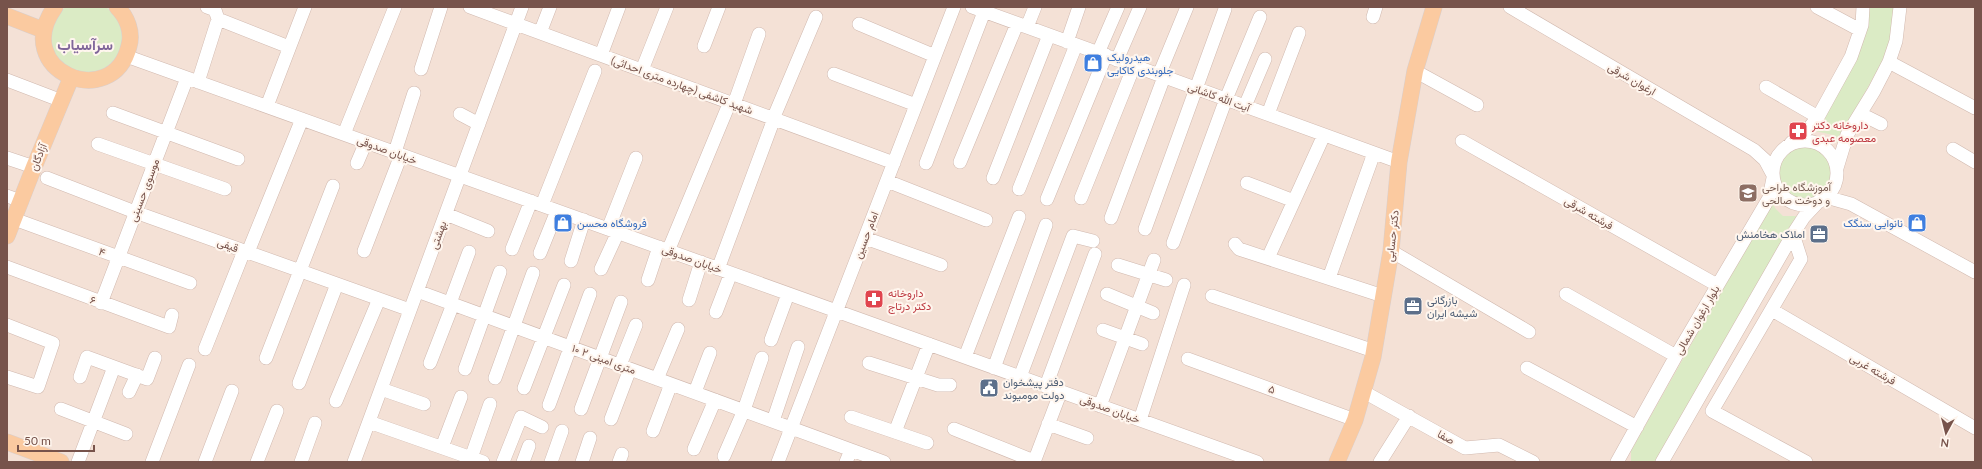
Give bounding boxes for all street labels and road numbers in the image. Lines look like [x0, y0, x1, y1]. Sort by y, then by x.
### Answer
street label: شهید کاشفی (چهارده متری احداثی) [609, 53, 755, 118]
street label: ارغوان شرقی [1605, 60, 1659, 98]
street label: آیت الله کاشانی [1186, 79, 1253, 115]
street label: خیابان صدوقی [355, 133, 419, 167]
street label: آزادگان [26, 140, 50, 173]
street label: موسوی حسینی [126, 156, 162, 224]
street label: فرشته شرقی [1562, 193, 1616, 233]
street label: امام حسین [851, 209, 882, 261]
street label: دکتر حسابی [1382, 209, 1402, 263]
street label: بهشتی [426, 219, 450, 251]
street label: قیفی [215, 235, 241, 255]
street label: خیابان صدوقی [660, 242, 724, 276]
street label: ۴ [97, 244, 107, 259]
street label: بلوار ارغوان شمالی [1671, 283, 1723, 357]
street label: ۶ [88, 293, 98, 307]
street label: ۱۰ متری امینی ۲ [570, 341, 638, 377]
street label: فرشته غربی [1847, 350, 1899, 388]
street label: ۵ [1267, 381, 1277, 396]
street label: خیابان صدوقی [1078, 392, 1142, 426]
street label: صفا [1435, 427, 1457, 447]

